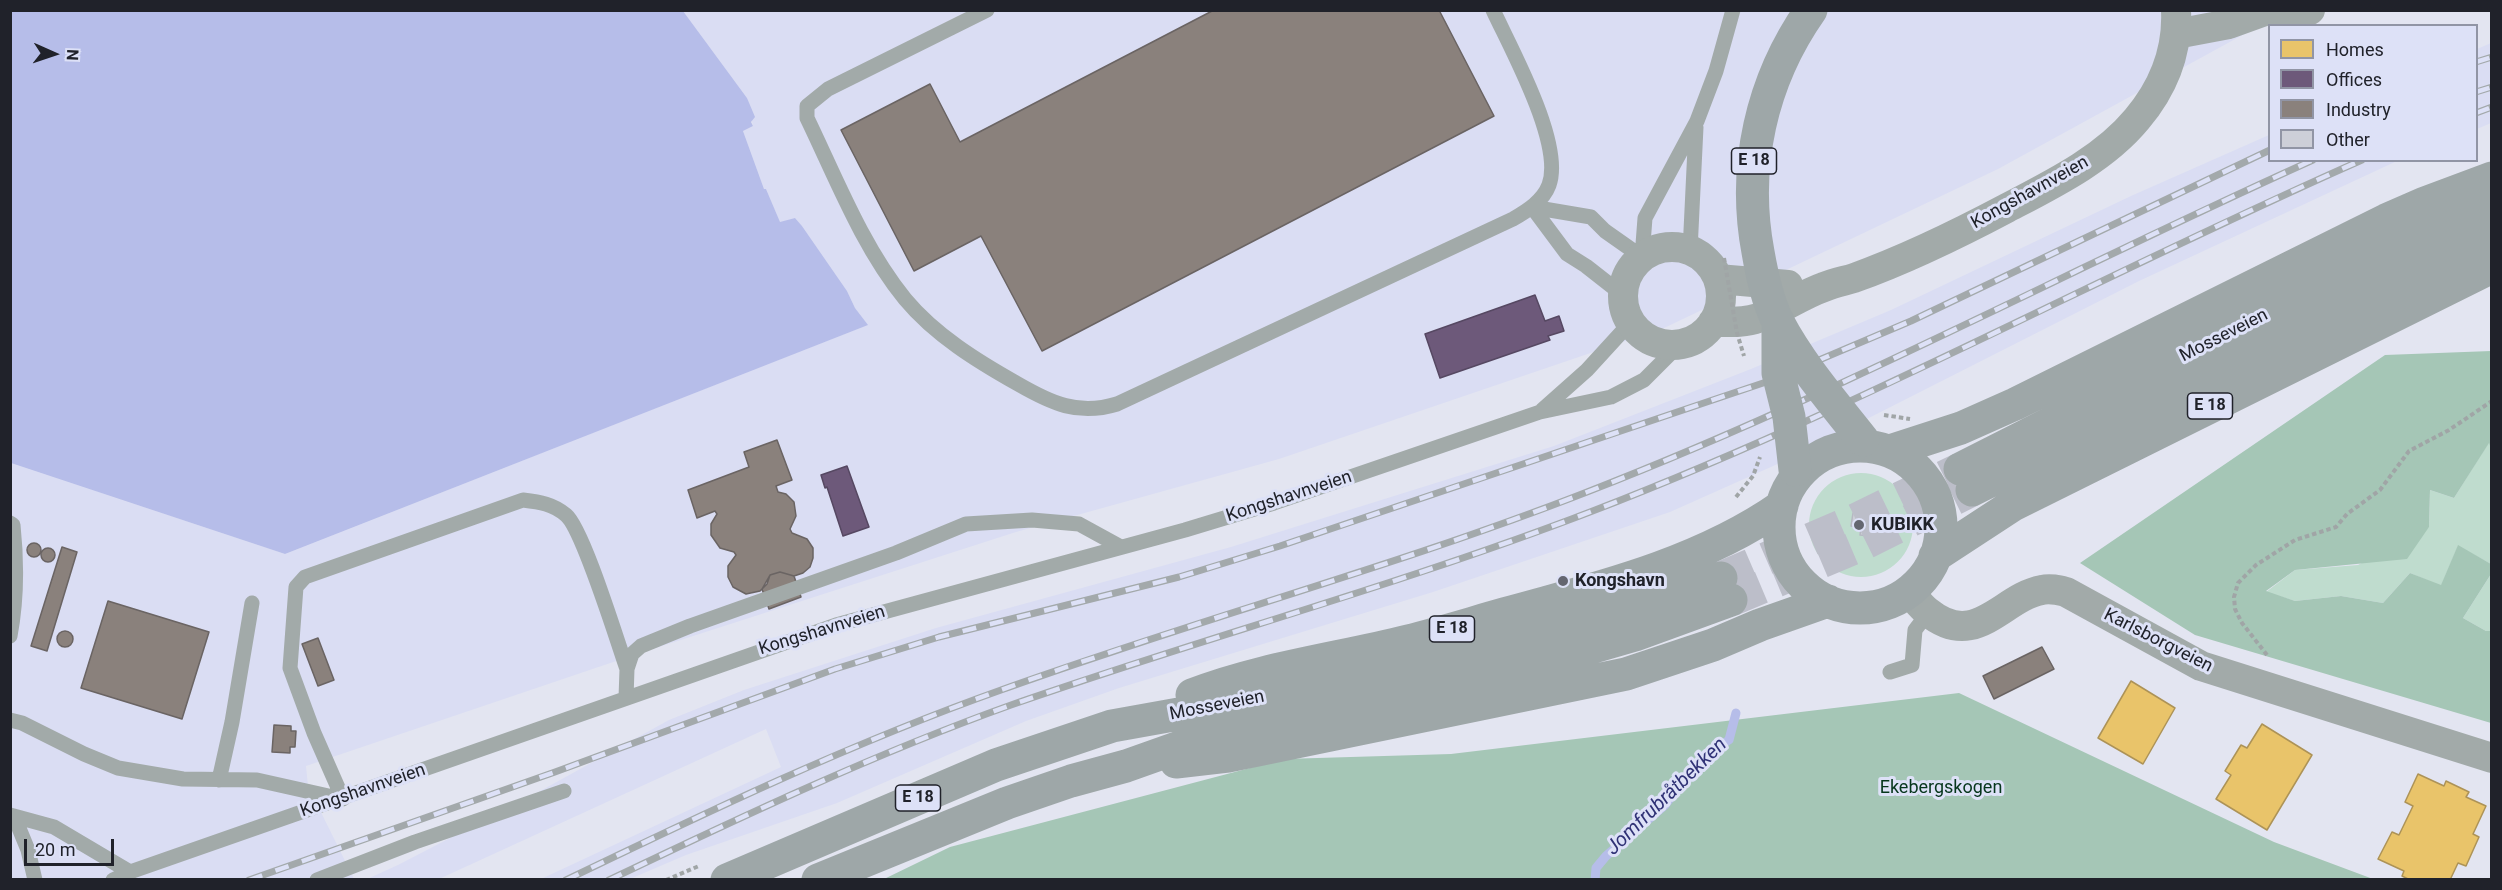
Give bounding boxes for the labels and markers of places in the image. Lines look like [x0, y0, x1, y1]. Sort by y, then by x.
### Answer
place label: KUBIKK [1871, 514, 1934, 536]
marker: KUBIKK [1852, 518, 1866, 532]
place label: Kongshavn [1575, 570, 1665, 592]
marker: Kongshavn [1556, 574, 1570, 588]

